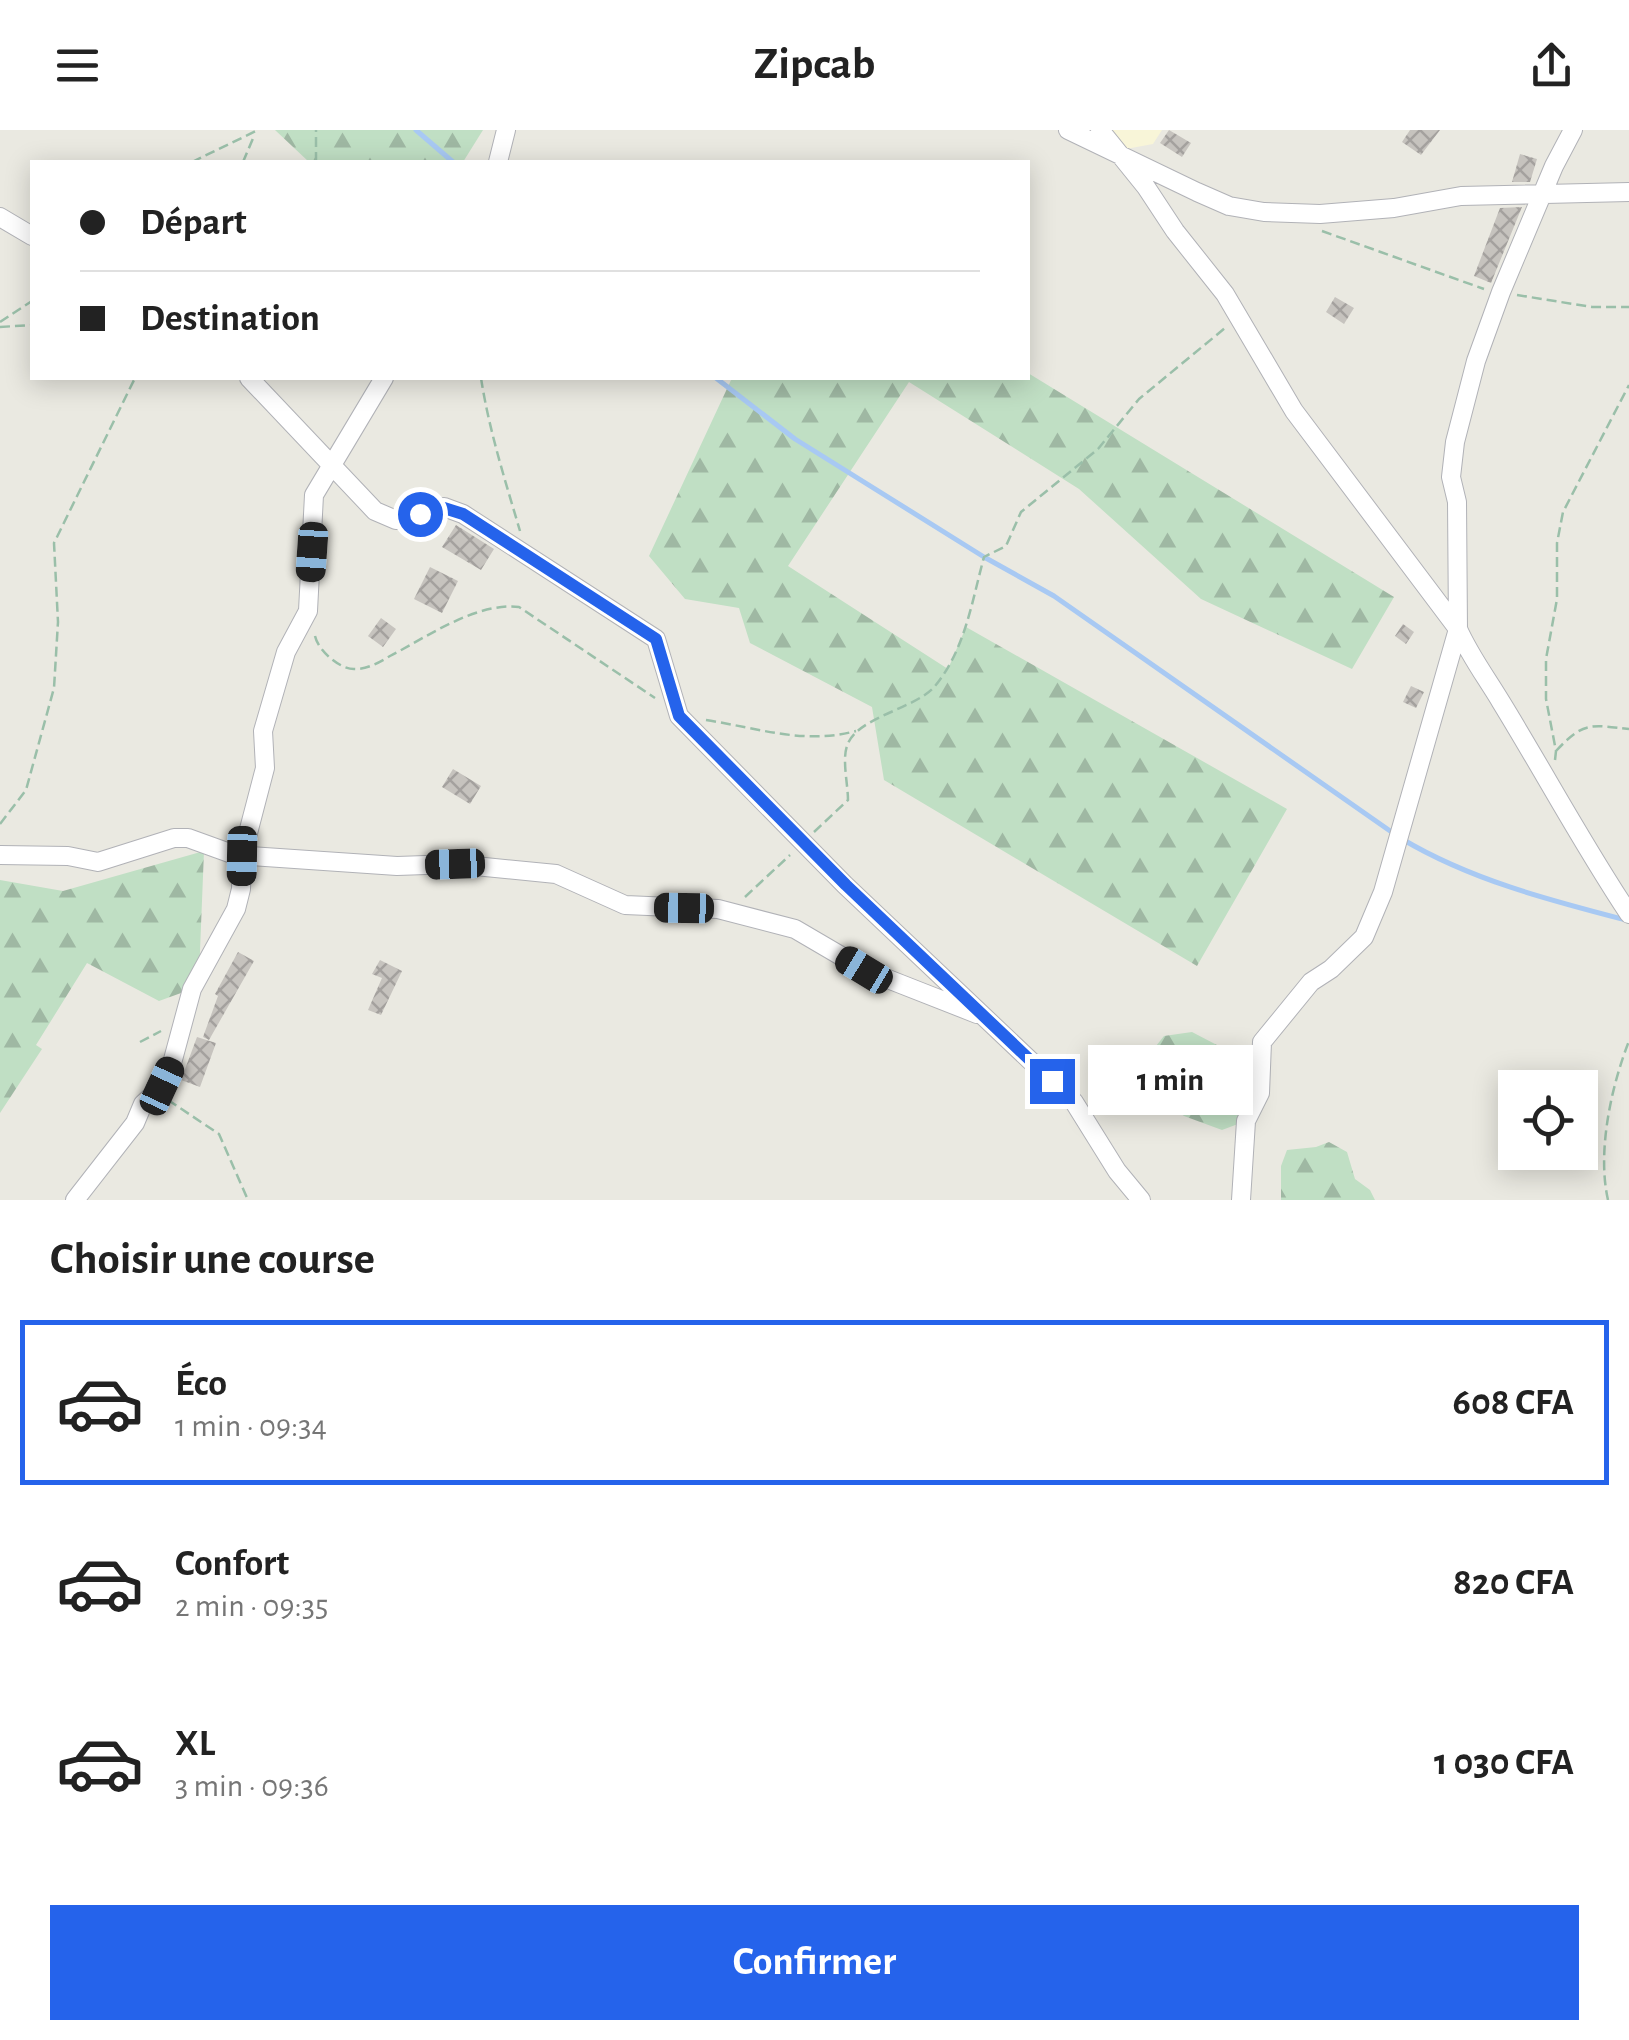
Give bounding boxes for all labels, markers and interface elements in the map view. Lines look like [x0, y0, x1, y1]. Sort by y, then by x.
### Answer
icon: menu [50, 38, 105, 93]
icon: share [1524, 38, 1579, 93]
text: Zipcab [754, 42, 875, 87]
text: Départ [140, 204, 247, 242]
text: Destination [140, 300, 320, 338]
route start [398, 492, 443, 537]
car [295, 521, 329, 583]
car [226, 826, 258, 886]
car [424, 848, 486, 880]
car [654, 892, 714, 924]
car [831, 942, 897, 998]
callout: 1 min [1087, 1046, 1252, 1116]
car [136, 1052, 188, 1120]
route end [1030, 1059, 1075, 1104]
text: 1 min [1137, 1064, 1204, 1096]
map controls [1498, 1070, 1598, 1170]
button: locate [1498, 1070, 1598, 1170]
text: Choisir une course [50, 1237, 375, 1282]
icon: car [55, 1358, 145, 1448]
text: Éco [175, 1365, 227, 1403]
text: 608 CFA [1453, 1384, 1574, 1422]
text: 1 min · 09:34 [175, 1410, 327, 1442]
icon: car [55, 1538, 145, 1628]
text: Confort [175, 1545, 289, 1583]
text: 820 CFA [1453, 1564, 1574, 1602]
text: 2 min · 09:35 [175, 1590, 328, 1622]
icon: car [55, 1718, 145, 1808]
text: XL [175, 1725, 215, 1763]
text: 1 030 CFA [1434, 1744, 1574, 1782]
text: 3 min · 09:36 [175, 1770, 329, 1802]
button: Confirmer [50, 1905, 1579, 2020]

